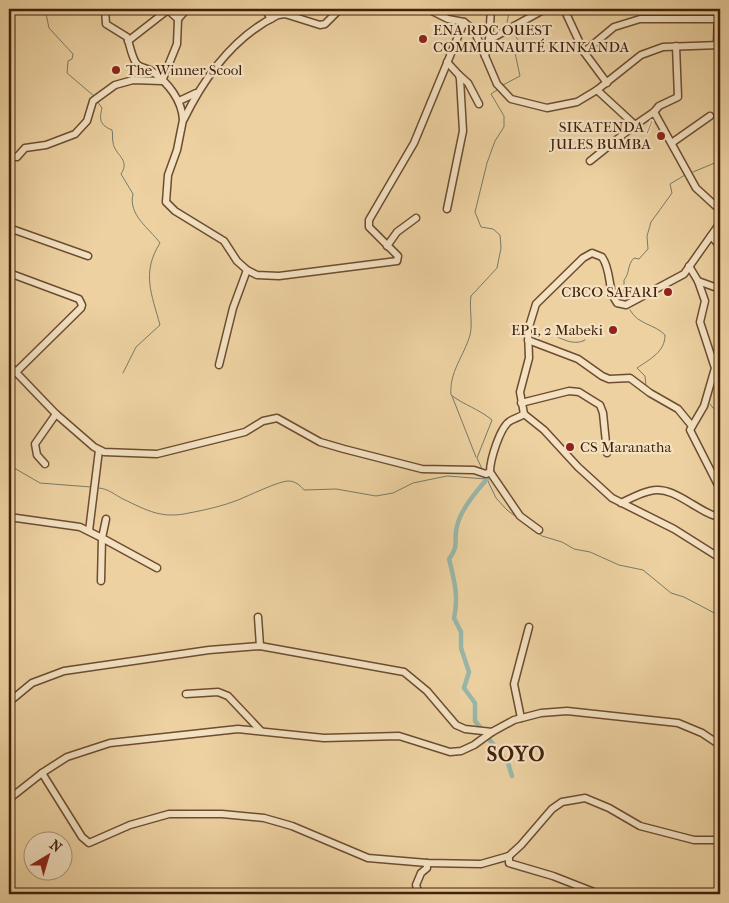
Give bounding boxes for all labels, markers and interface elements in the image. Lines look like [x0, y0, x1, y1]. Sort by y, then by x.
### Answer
place label: ENA RDC OUEST COMMUNAUTÉ KINKANDA [433, 21, 630, 56]
marker: ENA RDC OUEST COMMUNAUTÉ KINKANDA [417, 33, 429, 45]
place label: The Winner Scool [126, 61, 242, 79]
marker: The Winner Scool [110, 64, 122, 76]
place label: SIKATENDA / JULES BUMBA [549, 118, 652, 153]
marker: SIKATENDA / JULES BUMBA [655, 130, 667, 142]
place label: CBCO SAFARI [561, 283, 658, 301]
marker: CBCO SAFARI [662, 286, 674, 298]
place label: EP 1, 2 Mabeki [511, 321, 604, 339]
marker: EP 1, 2 Mabeki [607, 324, 619, 336]
place label: CS Maranatha [580, 438, 672, 456]
marker: CS Maranatha [564, 441, 576, 453]
district label: SOYO [487, 743, 545, 766]
north arrow [22, 830, 72, 880]
text: N [46, 836, 65, 856]

